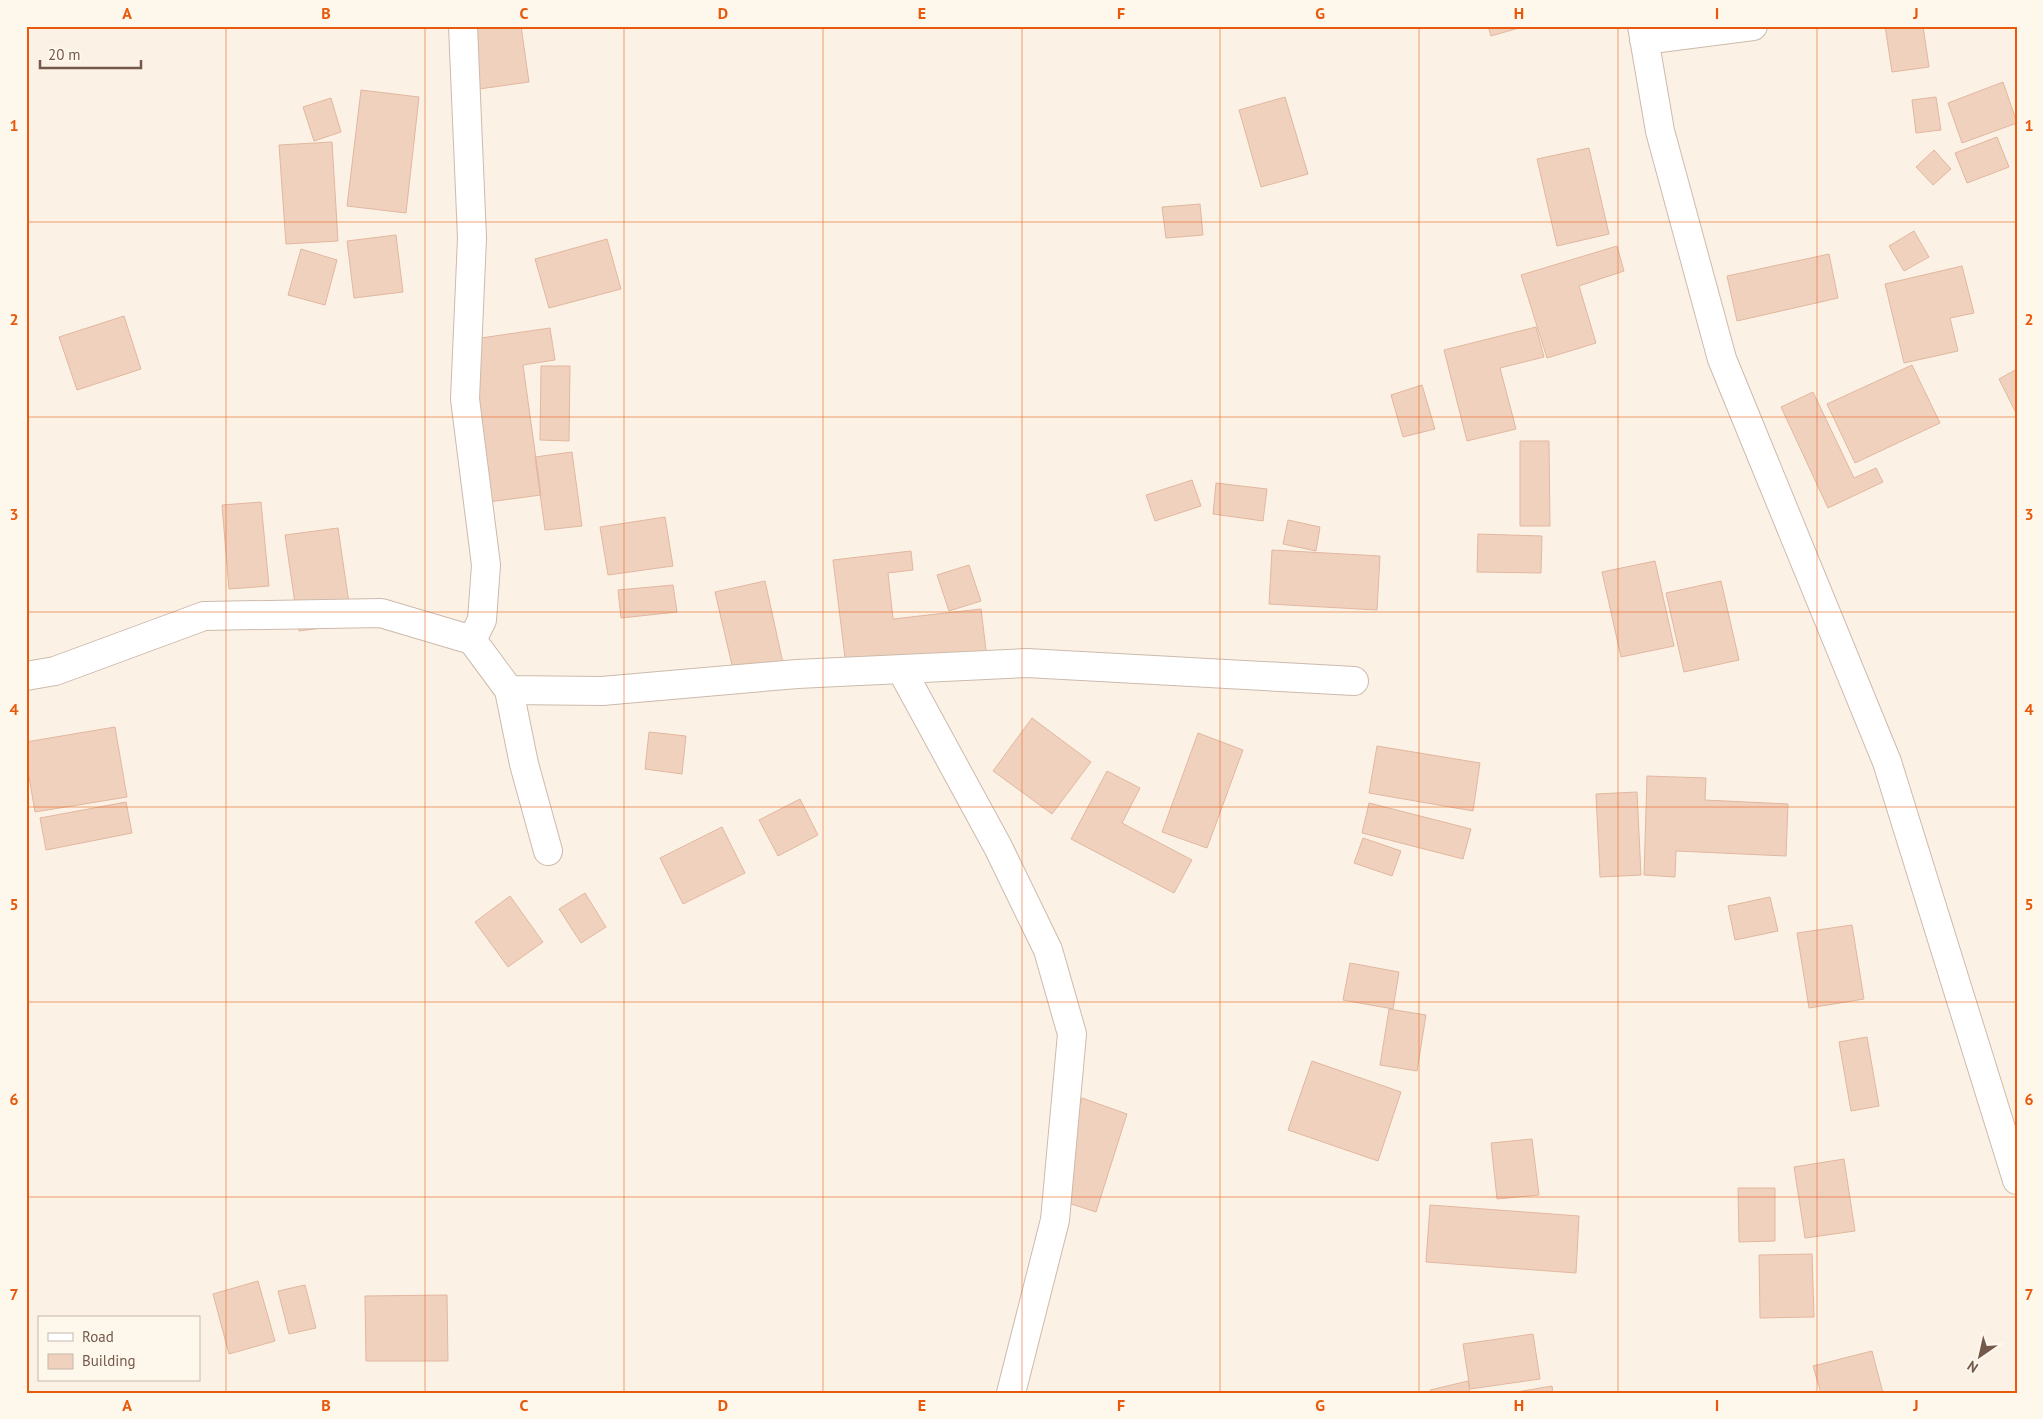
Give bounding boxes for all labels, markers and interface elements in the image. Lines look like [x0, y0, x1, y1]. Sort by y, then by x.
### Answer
text: A [122, 3, 132, 23]
text: B [321, 3, 331, 23]
text: C [520, 3, 529, 23]
text: D [718, 3, 728, 23]
text: E [918, 3, 926, 23]
text: F [1117, 3, 1125, 23]
text: G [1315, 3, 1325, 23]
text: H [1514, 3, 1524, 23]
text: I [1715, 3, 1719, 23]
text: J [1912, 3, 1919, 23]
scale bar [40, 38, 141, 70]
text: 20 m [48, 45, 81, 64]
text: 1 [9, 115, 19, 135]
text: 1 [2024, 115, 2034, 135]
text: 2 [9, 309, 19, 329]
text: 2 [2024, 309, 2034, 329]
text: 3 [9, 504, 19, 524]
text: 3 [2024, 504, 2034, 524]
text: 4 [9, 699, 19, 719]
text: 4 [2024, 699, 2034, 719]
text: 5 [9, 894, 19, 914]
text: 5 [2024, 894, 2034, 914]
text: 6 [9, 1089, 19, 1109]
text: 6 [2024, 1089, 2034, 1109]
text: 7 [9, 1284, 19, 1304]
text: 7 [2024, 1284, 2034, 1304]
legend [38, 1316, 200, 1382]
text: Road [82, 1327, 114, 1346]
north arrow [1956, 1332, 2006, 1382]
text: Building [82, 1351, 136, 1370]
text: N [1964, 1357, 1982, 1377]
text: A [122, 1395, 132, 1415]
text: B [321, 1395, 331, 1415]
text: C [520, 1395, 529, 1415]
text: D [718, 1395, 728, 1415]
text: E [918, 1395, 926, 1415]
text: F [1117, 1395, 1125, 1415]
text: G [1315, 1395, 1325, 1415]
text: H [1514, 1395, 1524, 1415]
text: I [1715, 1395, 1719, 1415]
text: J [1912, 1395, 1919, 1415]

